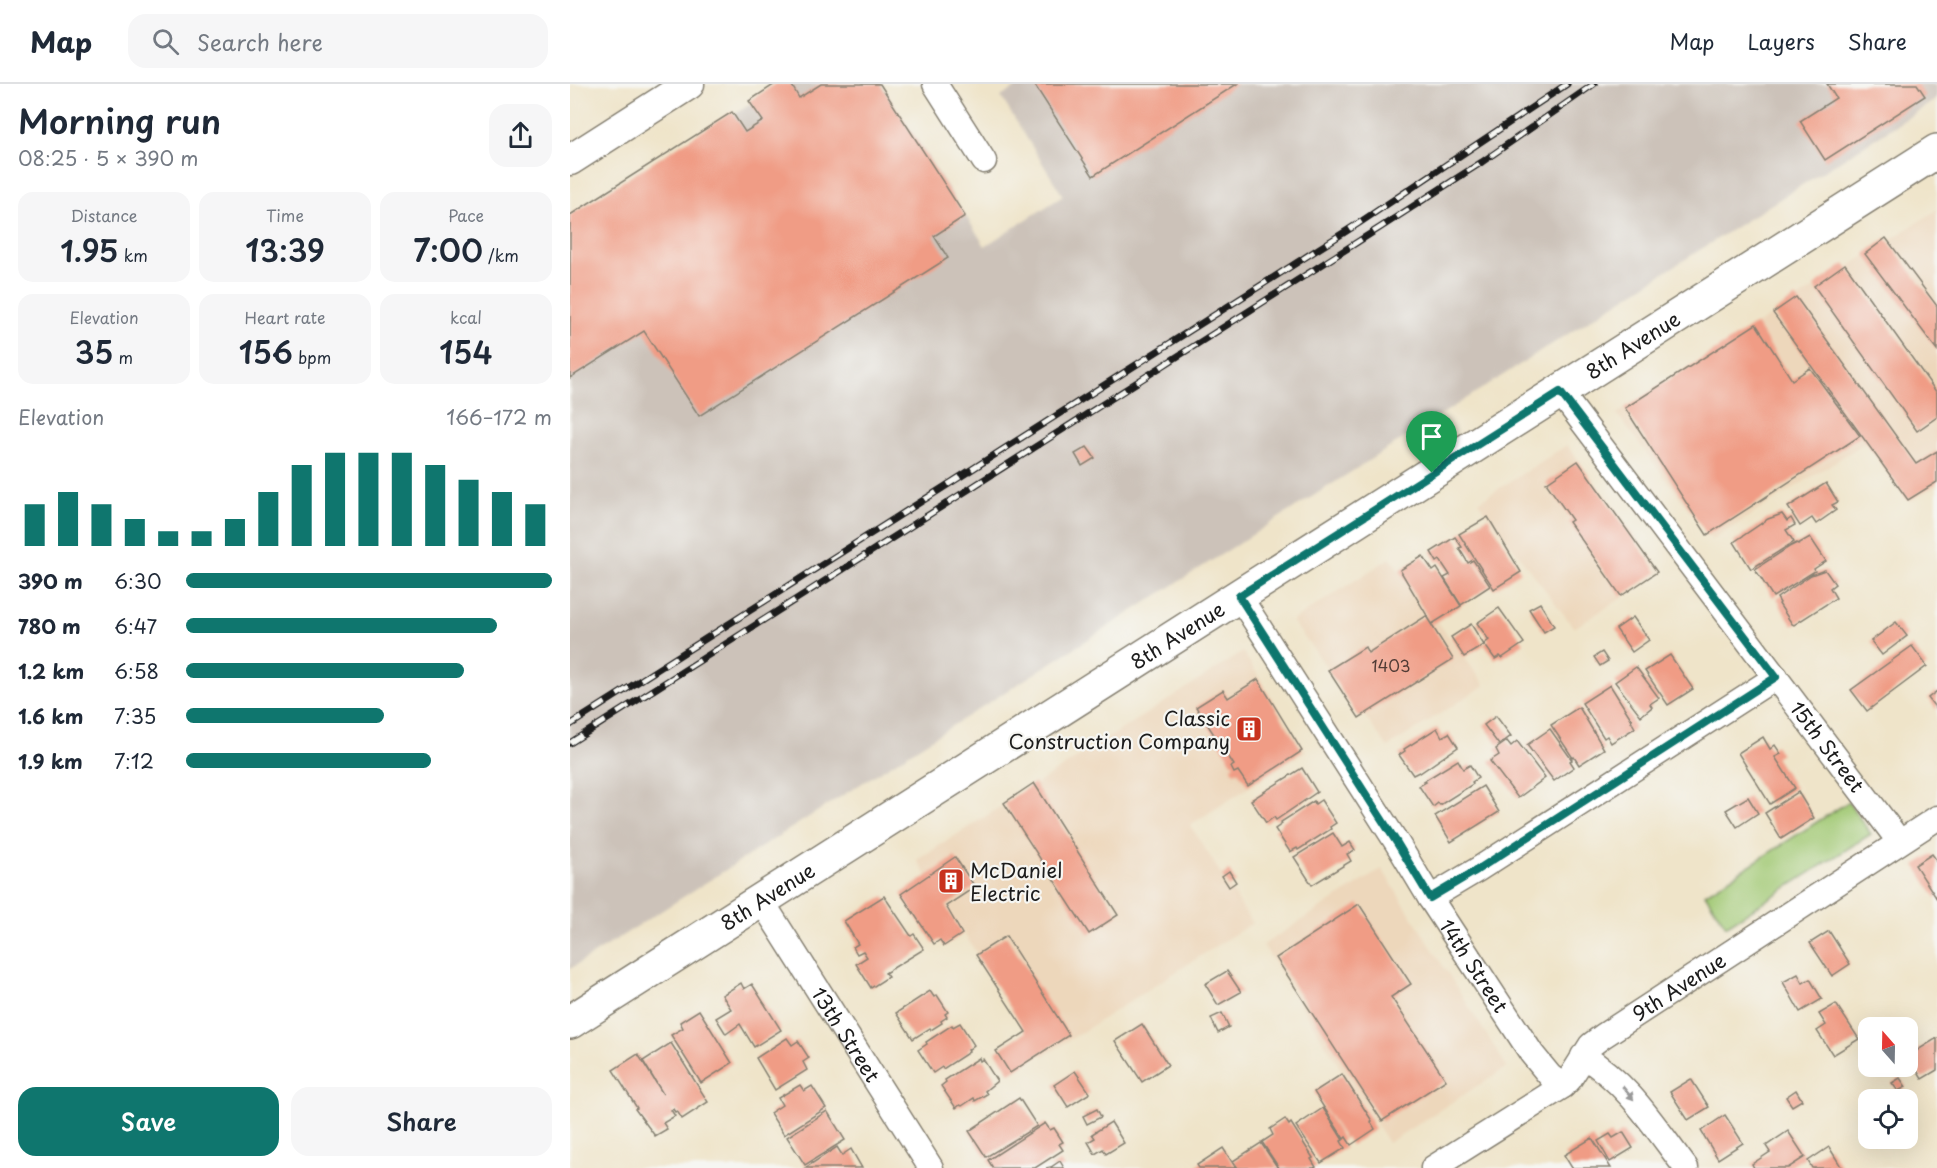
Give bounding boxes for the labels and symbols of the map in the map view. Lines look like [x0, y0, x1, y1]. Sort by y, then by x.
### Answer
street label: 8th Avenue [1580, 304, 1686, 386]
pin [1406, 411, 1457, 473]
street label: 8th Avenue [1124, 594, 1230, 676]
house number: 1403 [1371, 653, 1411, 677]
street label: 15th Street [1783, 694, 1872, 798]
place label: Classic Construction Company [1008, 703, 1230, 756]
building icon: Classic Construction Company [1234, 714, 1264, 744]
street label: 8th Avenue [714, 855, 821, 938]
place label: McDaniel Electric [970, 855, 1062, 908]
building icon: McDaniel Electric [936, 866, 966, 896]
street label: 14th Street [1432, 913, 1516, 1018]
street label: 9th Avenue [1626, 945, 1731, 1028]
street label: 13th Street [805, 981, 888, 1088]
north arrow [1858, 1017, 1918, 1077]
one-way arrow [1621, 1085, 1634, 1101]

